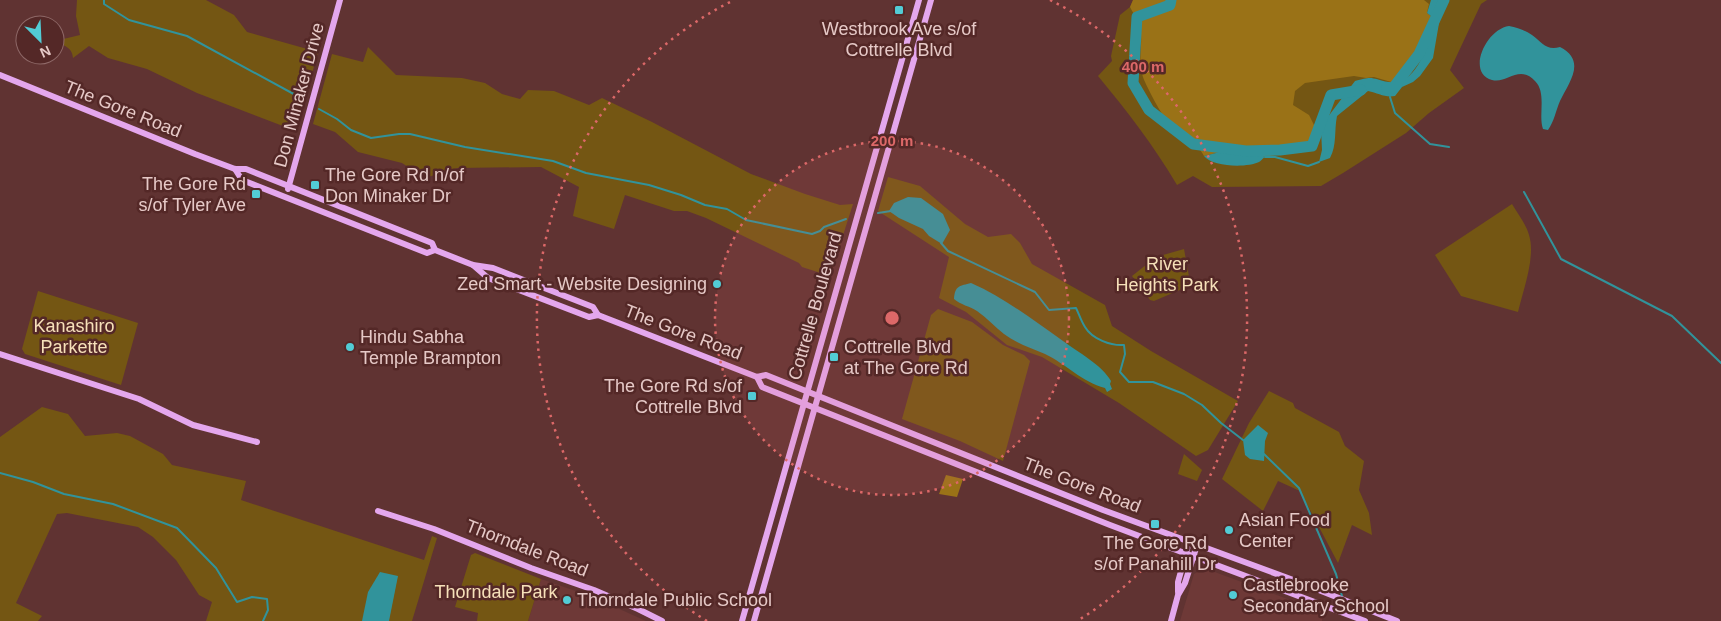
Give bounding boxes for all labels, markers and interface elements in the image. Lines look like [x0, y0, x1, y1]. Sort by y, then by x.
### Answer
marker: Westbrook Ave s/of Cottrelle Blvd [893, 4, 905, 16]
north arrow [15, 15, 65, 65]
place label: Westbrook Ave s/of Cottrelle Blvd [822, 19, 977, 60]
street label: Don Minaker Drive [270, 20, 328, 170]
text: N [37, 43, 53, 61]
text: 400 m [1122, 58, 1164, 75]
street label: The Gore Road [62, 76, 184, 142]
text: 200 m [871, 132, 913, 149]
place label: The Gore Rd n/of Don Minaker Dr [325, 165, 465, 206]
place label: The Gore Rd s/of Tyler Ave [139, 174, 246, 215]
marker: The Gore Rd n/of Don Minaker Dr [309, 179, 321, 191]
marker: The Gore Rd s/of Tyler Ave [250, 188, 262, 200]
street label: Cottrelle Boulevard [784, 230, 846, 382]
park label: River Heights Park [1115, 254, 1220, 295]
place label: Zed Smart - Website Designing [457, 274, 707, 294]
marker: Zed Smart - Website Designing [711, 278, 723, 290]
street label: The Gore Road [621, 300, 745, 364]
centre of rings [883, 309, 901, 327]
park label: Kanashiro Parkette [33, 316, 115, 357]
place label: Hindu Sabha Temple Brampton [360, 327, 501, 368]
place label: Cottrelle Blvd at The Gore Rd [844, 337, 968, 378]
marker: Hindu Sabha Temple Brampton [344, 341, 356, 353]
marker: Cottrelle Blvd at The Gore Rd [828, 351, 840, 363]
place label: The Gore Rd s/of Cottrelle Blvd [604, 376, 743, 417]
marker: The Gore Rd s/of Cottrelle Blvd [746, 390, 758, 402]
street label: The Gore Road [1020, 453, 1144, 517]
place label: Asian Food Center [1239, 510, 1330, 551]
street label: Thorndale Road [463, 516, 591, 580]
marker: The Gore Rd s/of Panahill Dr [1149, 518, 1161, 530]
marker: Asian Food Center [1223, 524, 1235, 536]
place label: The Gore Rd s/of Panahill Dr [1094, 533, 1216, 574]
place label: Castlebrooke Secondary School [1243, 575, 1389, 616]
park label: Thorndale Park [434, 582, 559, 602]
marker: Castlebrooke Secondary School [1227, 589, 1239, 601]
place label: Thorndale Public School [577, 590, 772, 610]
marker: Thorndale Public School [561, 594, 573, 606]

